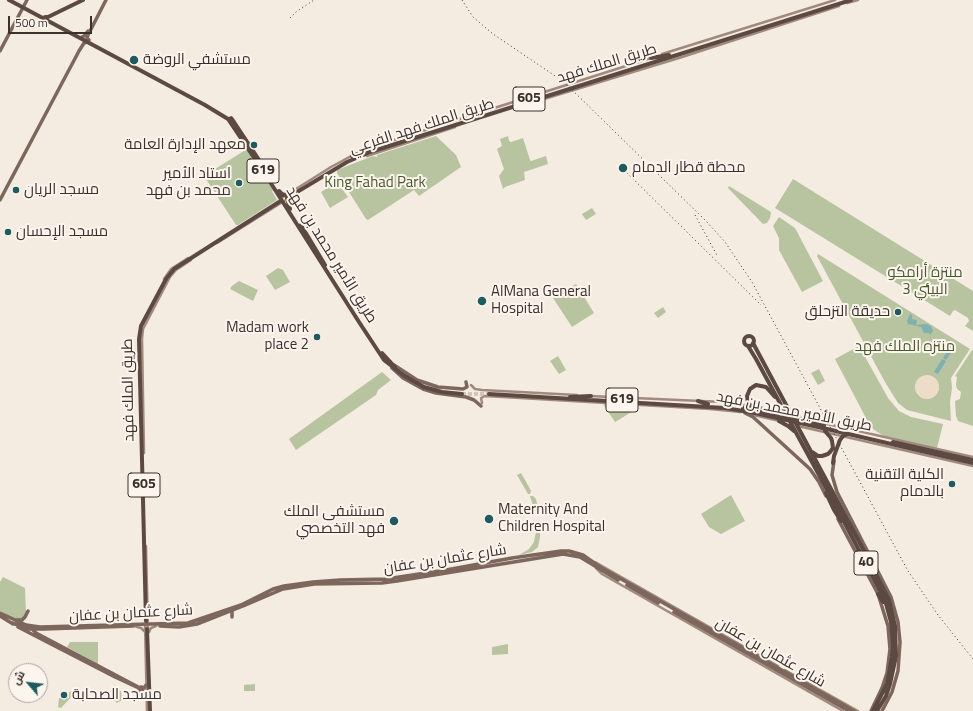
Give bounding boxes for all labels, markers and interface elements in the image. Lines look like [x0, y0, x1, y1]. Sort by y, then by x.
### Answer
scale bar [10, 8, 94, 34]
text: 500 m [15, 13, 48, 32]
street label: طريق الملك فهد [555, 40, 659, 88]
place label: مستشفي الروضة [143, 51, 251, 69]
marker: مستشفي الروضة [128, 54, 140, 66]
road number: 605 [513, 87, 545, 111]
street label: طريق الملك فهد الفرعي [348, 95, 496, 159]
place label: معهد الإدارة العامة [124, 136, 246, 154]
marker: معهد الإدارة العامة [249, 140, 259, 150]
road number: 619 [247, 159, 279, 183]
place label: محطة قطار الدمام [632, 159, 746, 177]
marker: محطة قطار الدمام [617, 162, 629, 174]
place label: استاد الأمير محمد بن فهد [146, 165, 231, 200]
park label: King Fahad Park [324, 174, 426, 192]
marker: استاد الأمير محمد بن فهد [234, 178, 244, 188]
place label: مسجد الريان [24, 181, 99, 199]
street label: طريق الأمير محمد بن فهد [281, 183, 381, 327]
marker: مسجد الريان [11, 185, 21, 195]
place label: مسجد الإحسان [16, 223, 108, 241]
marker: مسجد الإحسان [3, 227, 13, 237]
park label: منتزة أرامكو البيئي 3 [887, 264, 963, 299]
place label: AlMana General Hospital [491, 283, 591, 318]
marker: AlMana General Hospital [476, 295, 488, 307]
place label: حديقة التزحلق [805, 303, 890, 321]
marker: حديقة التزحلق [893, 307, 903, 317]
place label: Madam work place 2 [226, 319, 309, 354]
marker: Madam work place 2 [312, 332, 322, 342]
street label: طريق الملك فهد [119, 338, 139, 442]
park label: منتزه الملك فهد [855, 338, 955, 356]
road number: 619 [606, 388, 638, 412]
street label: طريق الأمير محمد بن فهد [715, 388, 873, 436]
place label: الكلية التقنية بالدمام [865, 466, 944, 501]
road number: 605 [128, 473, 160, 497]
marker: الكلية التقنية بالدمام [947, 479, 957, 489]
place label: Maternity And Children Hospital [498, 501, 605, 536]
place label: مستشفى الملك فهد التخصصي [284, 503, 385, 538]
marker: Maternity And Children Hospital [483, 513, 495, 525]
marker: مستشفى الملك فهد التخصصي [388, 515, 400, 527]
street label: شارع عثمان بن عفان [382, 541, 508, 579]
road number: 40 [854, 551, 878, 575]
street label: شارع عثمان بن عفان [69, 602, 193, 626]
street label: شارع عثمان بن عفان [712, 614, 828, 692]
north arrow [8, 663, 48, 703]
text: ش [8, 668, 29, 688]
place label: مسجد الصحابة [72, 686, 162, 704]
marker: مسجد الصحابة [59, 690, 69, 700]

